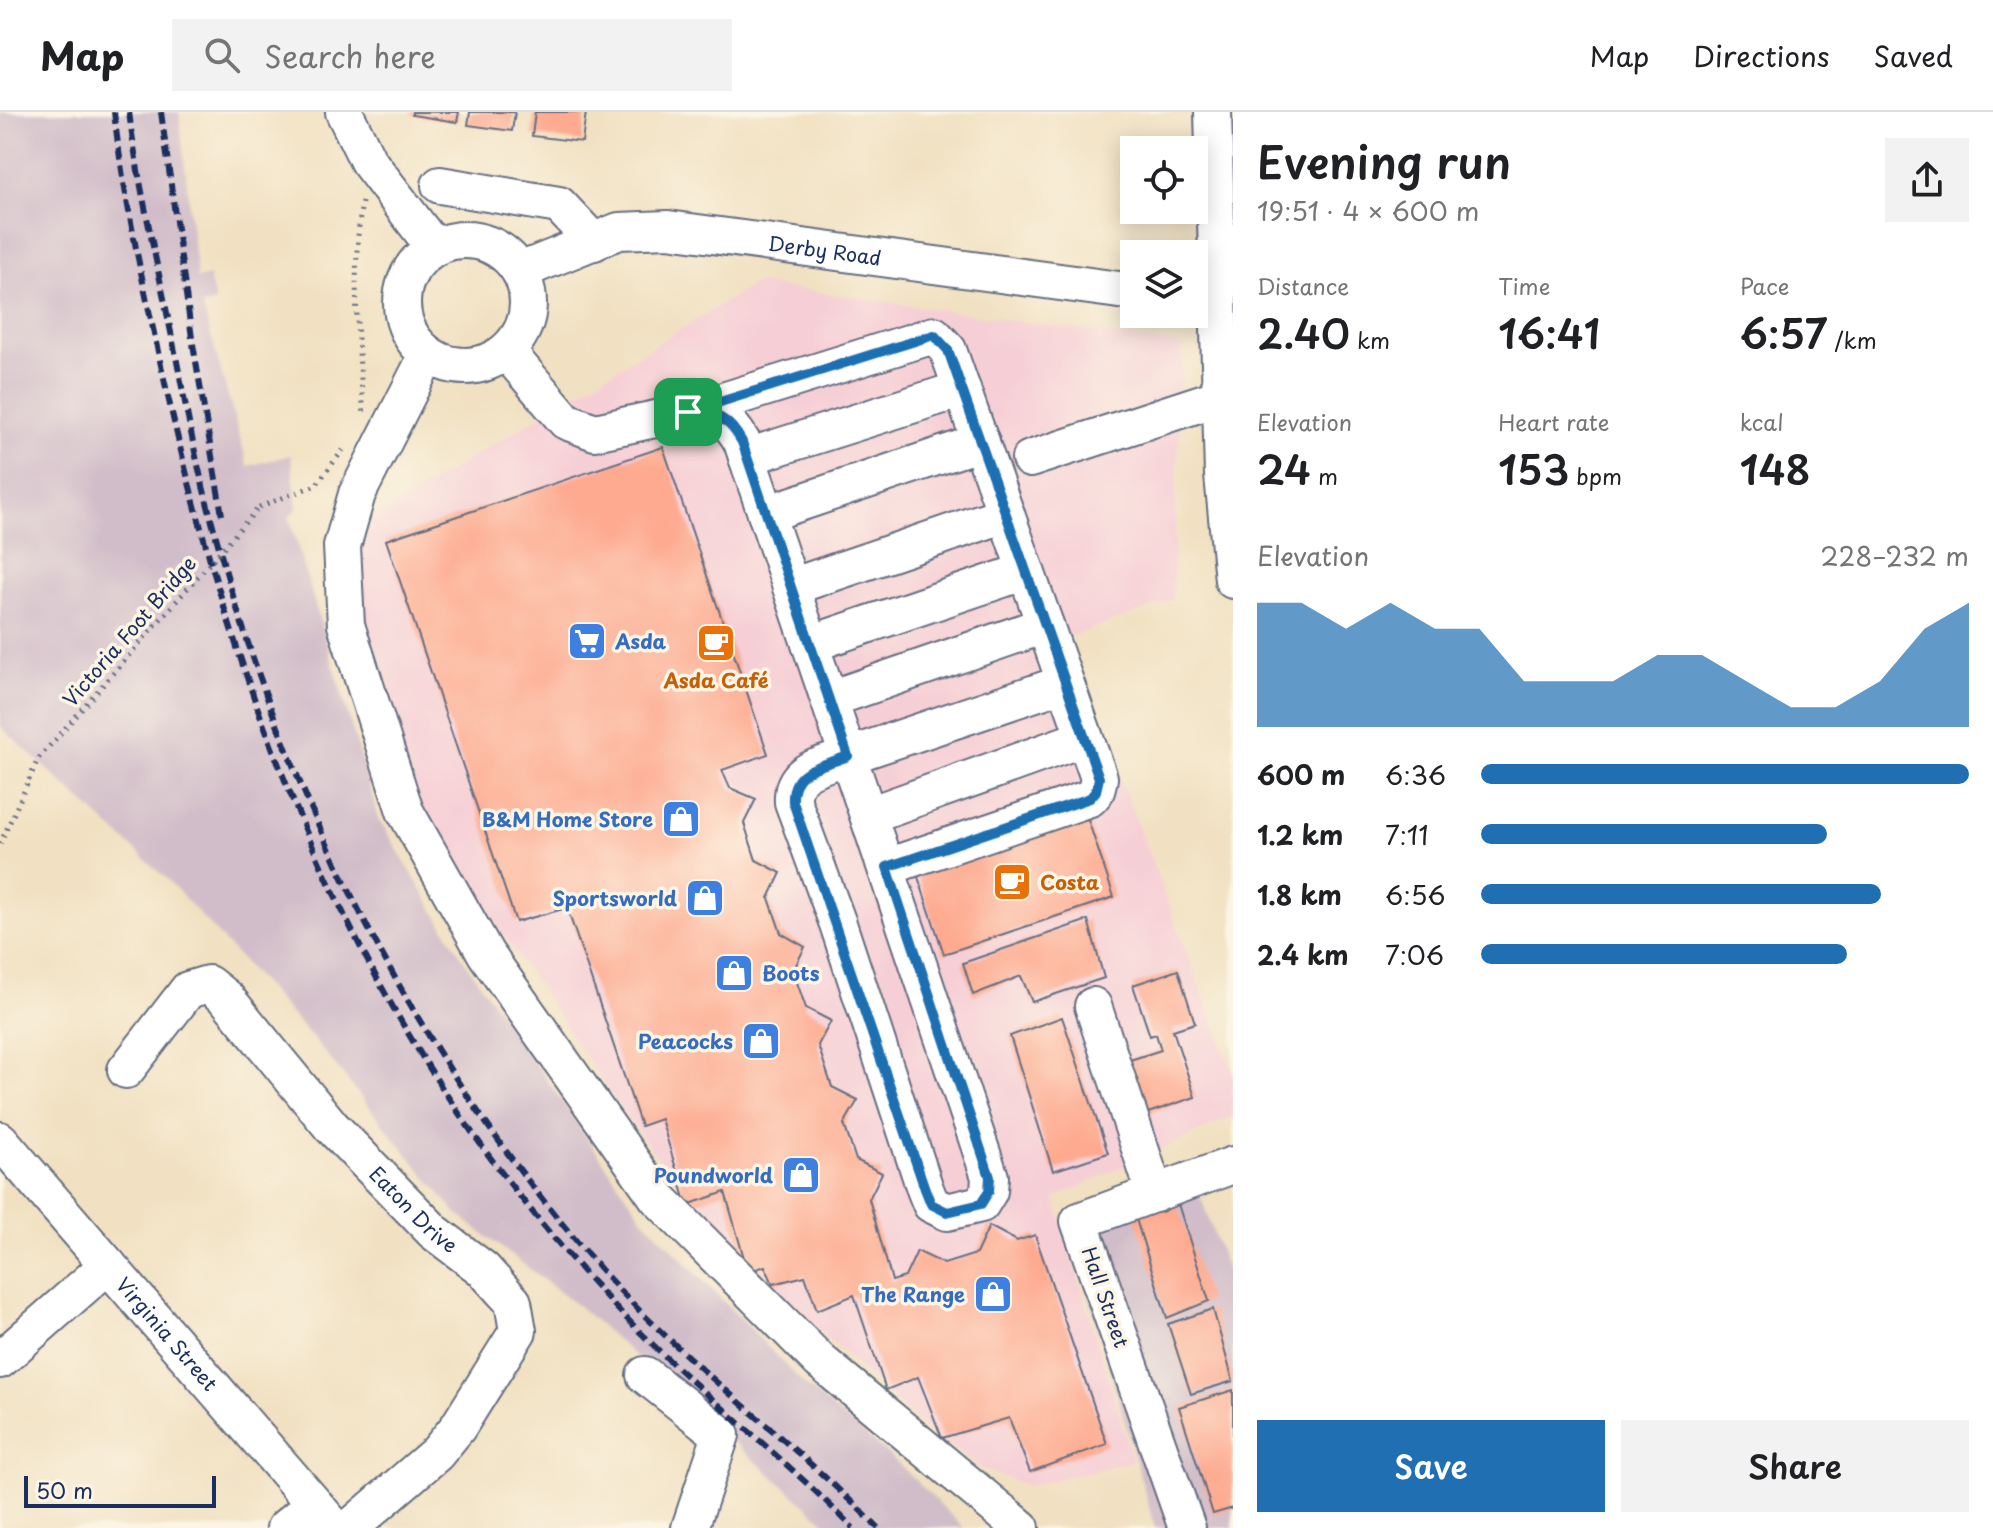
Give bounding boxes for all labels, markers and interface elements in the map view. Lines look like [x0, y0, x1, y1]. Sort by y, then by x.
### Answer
search box [172, 19, 732, 91]
text: Map [40, 27, 124, 84]
icon: search [200, 33, 244, 77]
text: Search here [264, 33, 436, 78]
text: Map [1590, 34, 1649, 77]
text: Directions [1693, 34, 1830, 77]
text: Saved [1874, 34, 1953, 77]
text: Evening run [1257, 128, 1511, 194]
map controls [1120, 136, 1208, 328]
button: locate [1120, 136, 1208, 224]
button: share [1885, 138, 1969, 222]
text: 19:51 · 4 × 600 m [1257, 191, 1479, 230]
street label: Derby Road [766, 228, 883, 273]
button: layers [1120, 240, 1208, 328]
text: Distance [1257, 269, 1349, 302]
text: Time [1498, 269, 1550, 302]
text: Pace [1740, 269, 1789, 302]
text: 2.40 [1257, 302, 1350, 363]
text: 16:41 [1498, 302, 1600, 363]
text: 6:57 [1740, 302, 1827, 363]
text: km [1350, 323, 1390, 356]
text: /km [1827, 323, 1877, 356]
pin [654, 378, 722, 446]
icon: arrive [666, 390, 710, 434]
text: Elevation [1257, 405, 1352, 438]
text: Heart rate [1498, 405, 1609, 438]
text: kcal [1740, 405, 1784, 438]
text: 24 [1257, 438, 1311, 499]
text: 153 [1498, 438, 1569, 499]
text: 148 [1740, 438, 1811, 499]
text: m [1311, 459, 1338, 492]
text: bpm [1569, 459, 1622, 492]
text: Elevation [1257, 536, 1369, 575]
text: 228–232 m [1820, 536, 1969, 575]
street label: Victoria Foot Bridge [55, 549, 203, 713]
supermarket icon: Asda [566, 620, 608, 662]
cafe icon: Asda Café [695, 622, 737, 664]
place label: Asda [614, 626, 666, 656]
place label: Asda Café [662, 665, 769, 695]
text: 600 m [1257, 755, 1345, 794]
text: 6:36 [1385, 755, 1446, 794]
shop icon: B&M Home Store [660, 798, 702, 840]
place label: B&M Home Store [482, 804, 653, 834]
text: 1.2 km [1257, 815, 1343, 854]
text: 7:11 [1385, 815, 1429, 854]
cafe icon: Costa [991, 861, 1033, 903]
place label: Costa [1040, 867, 1100, 897]
text: 1.8 km [1257, 875, 1342, 914]
text: 6:56 [1385, 875, 1445, 914]
shop icon: Sportsworld [684, 877, 726, 919]
place label: Sportsworld [553, 883, 678, 913]
text: 2.4 km [1257, 935, 1349, 974]
text: 7:06 [1385, 935, 1444, 974]
shop icon: Boots [713, 952, 755, 994]
place label: Boots [762, 958, 820, 988]
shop icon: Peacocks [740, 1020, 782, 1062]
place label: Peacocks [638, 1026, 733, 1056]
shop icon: Poundworld [780, 1154, 822, 1196]
street label: Eaton Drive [363, 1159, 464, 1260]
place label: Poundworld [654, 1160, 774, 1190]
street label: Hall Street [1075, 1242, 1137, 1352]
street label: Virginia Street [110, 1270, 225, 1397]
shop icon: The Range [972, 1273, 1014, 1315]
place label: The Range [861, 1279, 965, 1309]
button: Save [1257, 1420, 1605, 1512]
button: Share [1621, 1420, 1969, 1512]
scale bar [24, 1472, 216, 1508]
text: 50 m [36, 1473, 93, 1506]

